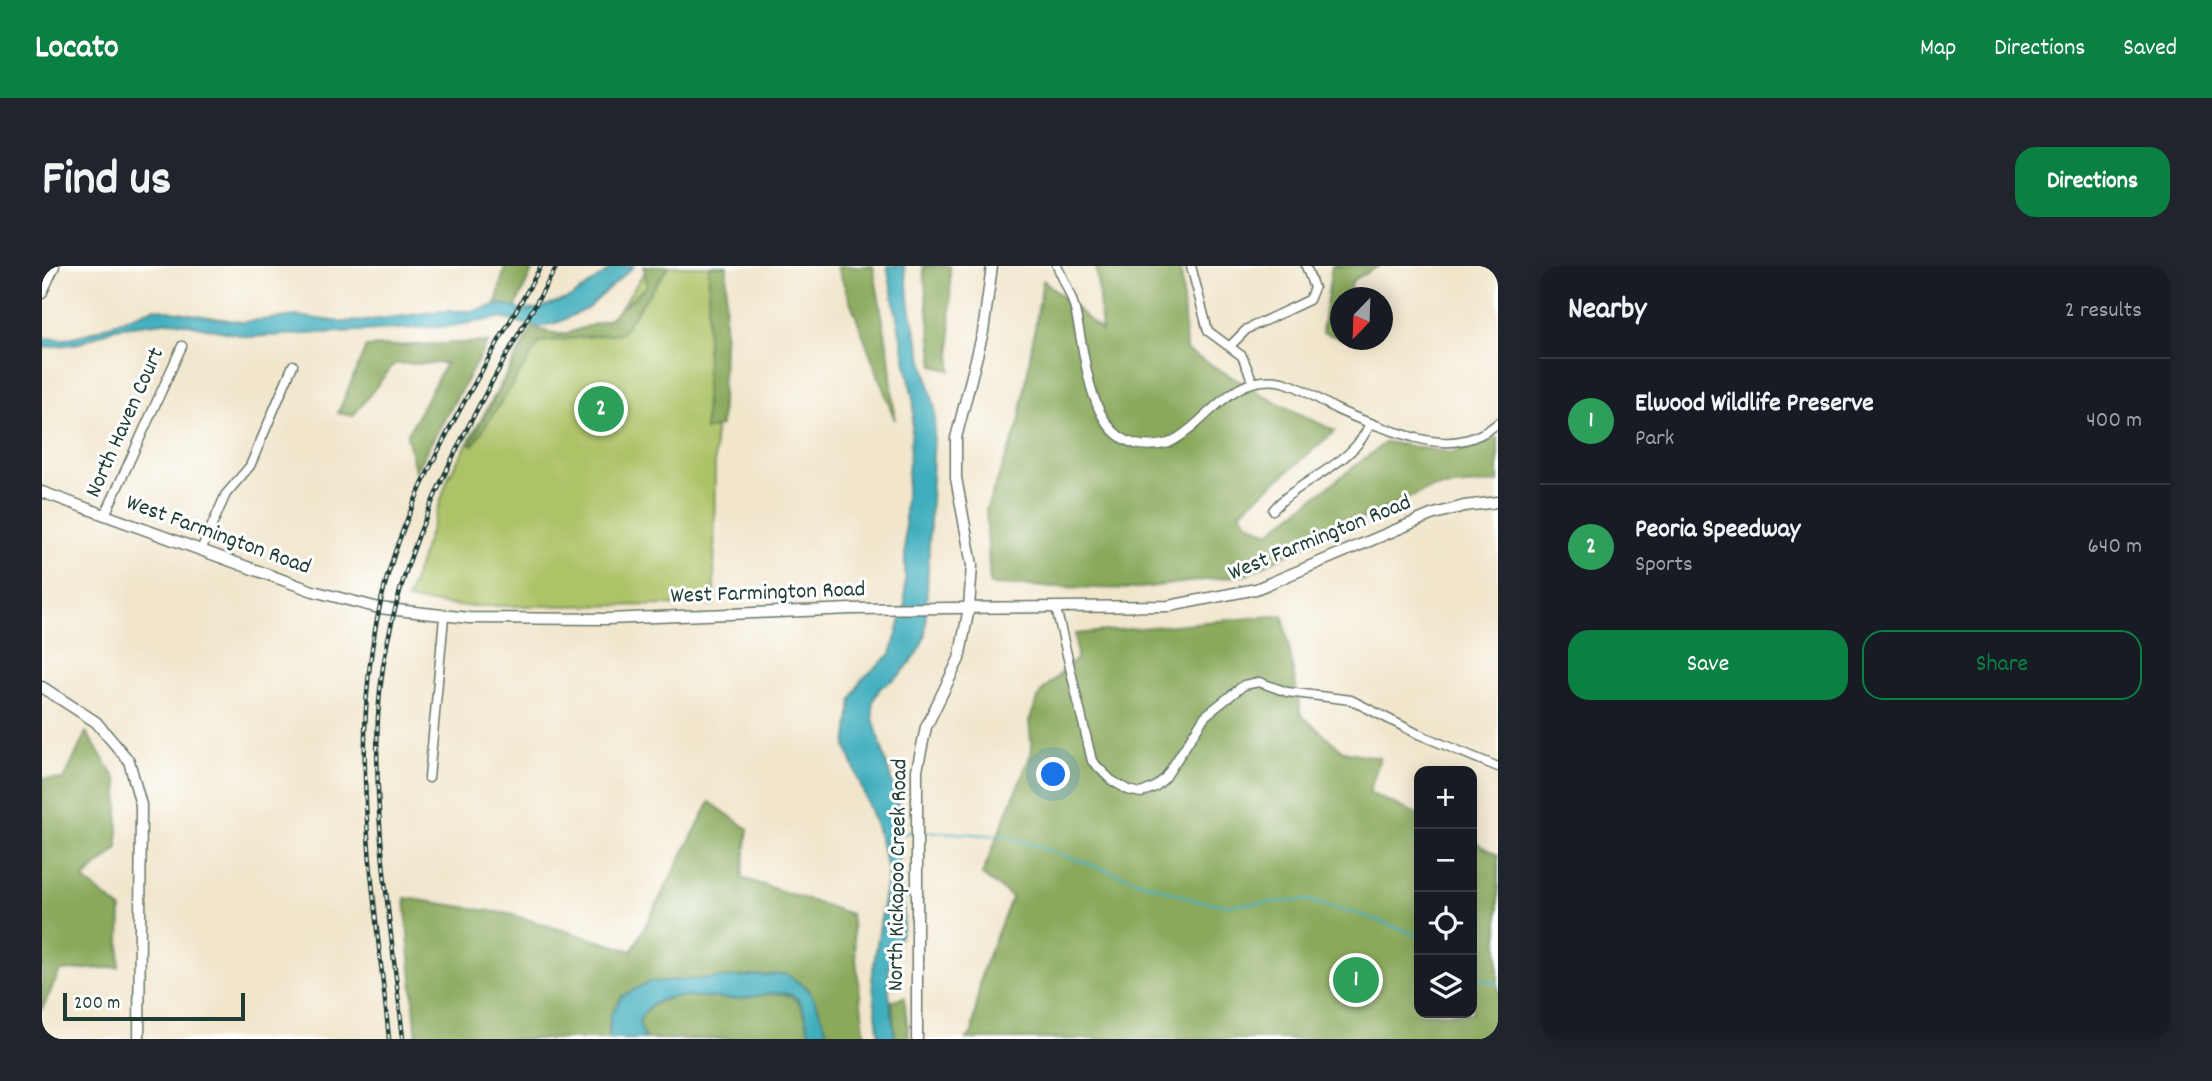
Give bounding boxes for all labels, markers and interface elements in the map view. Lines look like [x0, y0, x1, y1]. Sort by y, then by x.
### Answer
text: Locato [35, 26, 119, 73]
text: Map [1920, 32, 1956, 66]
text: Directions [1994, 32, 2085, 66]
text: Saved [2123, 32, 2177, 66]
text: Find us [42, 147, 171, 217]
button: Directions [2015, 147, 2170, 217]
north arrow [1330, 287, 1393, 350]
text: Nearby [1568, 290, 1646, 333]
text: 2 results [2065, 295, 2142, 328]
street label: North Haven Court [78, 343, 174, 503]
pin: 2 [578, 383, 624, 435]
text: Elwood Wildlife Preserve [1635, 386, 1874, 423]
text: 1 [1588, 405, 1594, 438]
text: 400 m [2086, 405, 2142, 438]
text: Park [1635, 423, 1674, 456]
street label: West Farmington Road [121, 487, 315, 585]
street label: West Farmington Road [1224, 487, 1416, 591]
text: Peoria Speedway [1635, 512, 1800, 549]
text: 2 [1586, 531, 1596, 564]
text: 640 m [2088, 531, 2142, 564]
text: Sports [1635, 549, 1693, 582]
street label: West Farmington Road [670, 574, 866, 614]
button: Save [1568, 630, 1848, 700]
button: Share [1862, 630, 2142, 700]
your location [1036, 757, 1070, 791]
street label: North Kickapoo Creek Road [880, 758, 918, 992]
map controls [1414, 766, 1477, 1018]
button: + [1414, 766, 1477, 829]
button: − [1414, 829, 1477, 892]
button: locate [1414, 892, 1477, 955]
pin: 1 [1333, 954, 1379, 1006]
button: layers [1414, 955, 1477, 1018]
scale bar [63, 990, 245, 1022]
text: 200 m [74, 991, 120, 1018]

